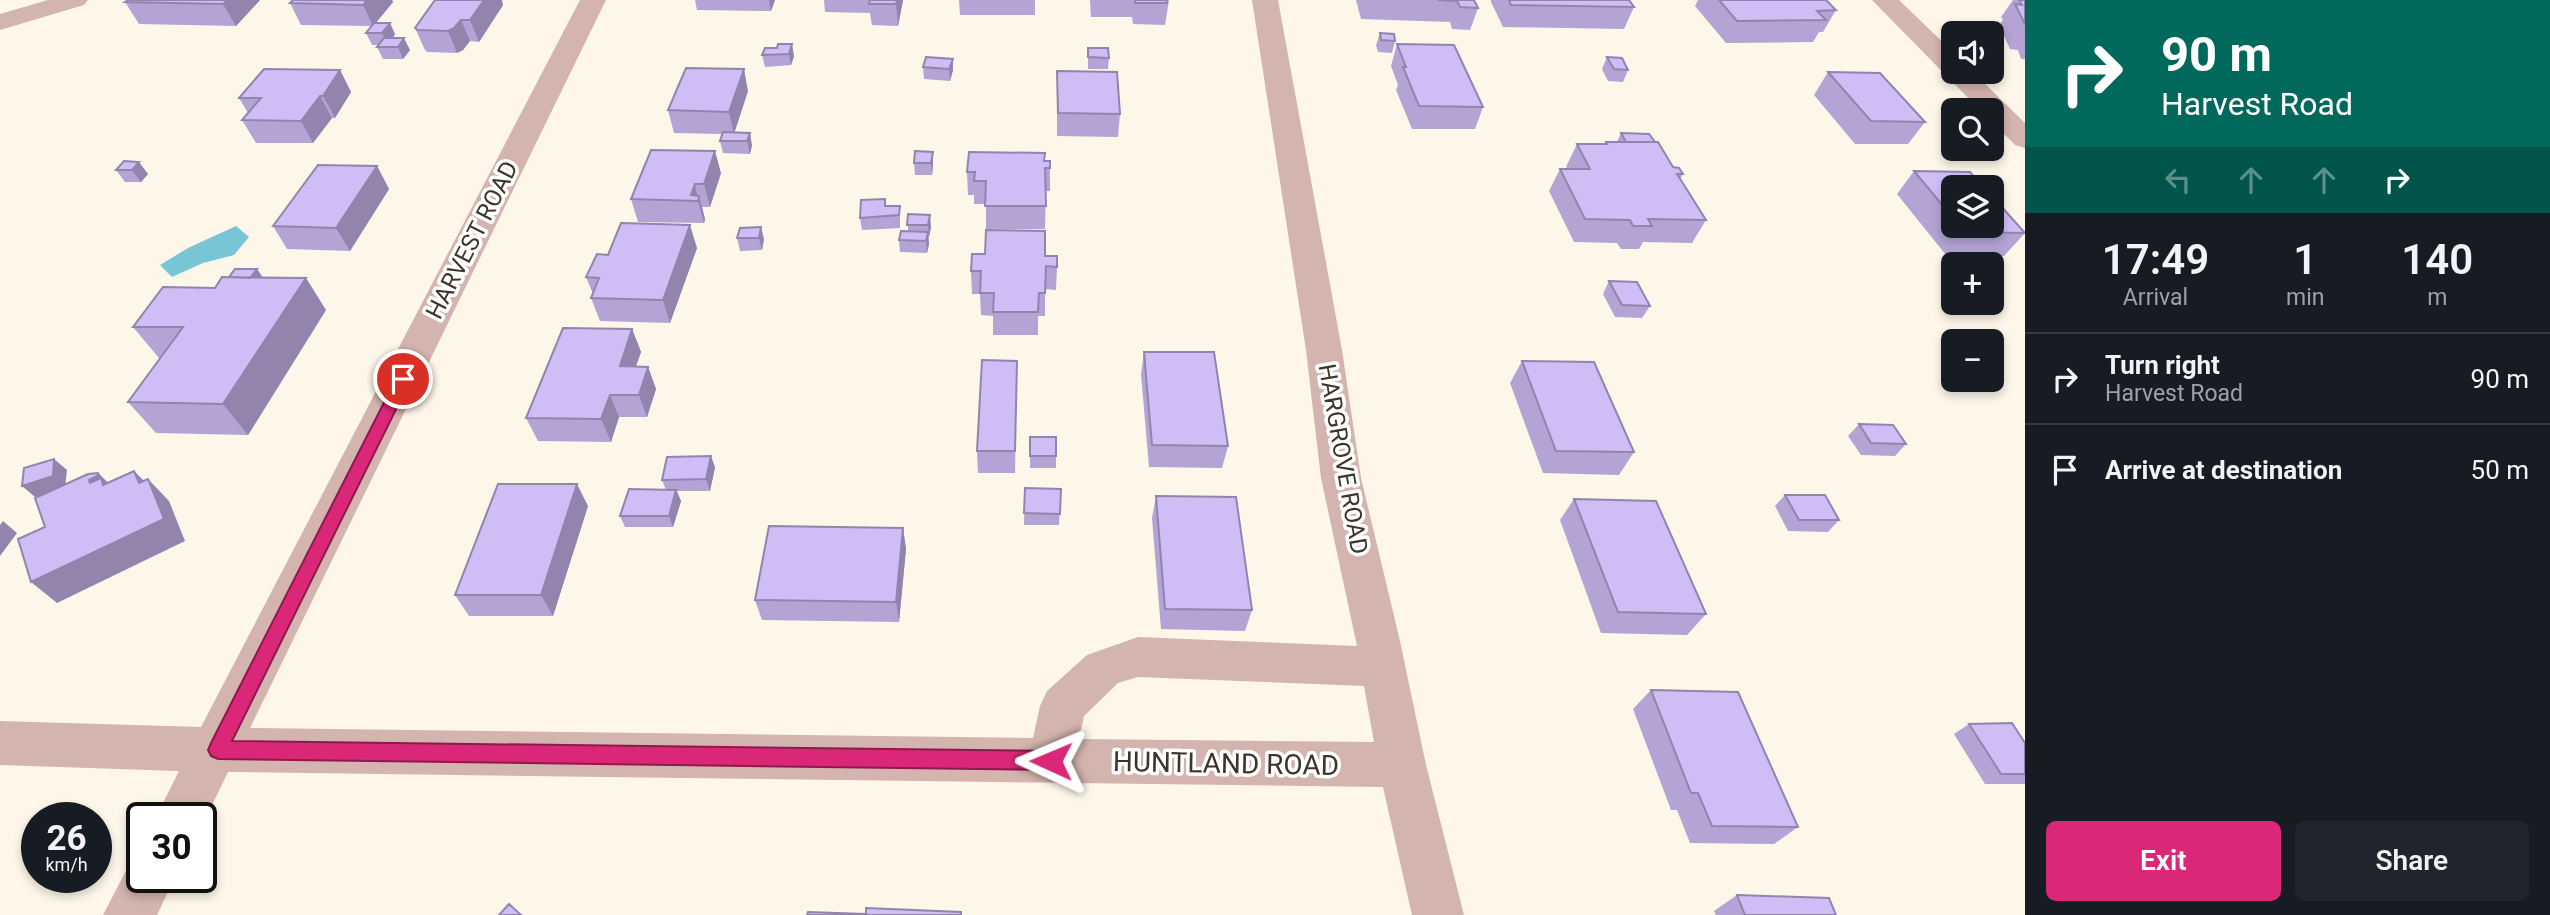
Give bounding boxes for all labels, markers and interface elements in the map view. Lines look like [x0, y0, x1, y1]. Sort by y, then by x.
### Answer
map controls [1941, 21, 2004, 392]
button: sound [1941, 21, 2004, 84]
text: 90 m [2161, 26, 2272, 83]
icon: right [2046, 28, 2137, 119]
text: Harvest Road [2161, 85, 2353, 123]
button: search [1941, 98, 2004, 161]
street label: HARVEST ROAD [420, 157, 524, 323]
icon: left [2159, 161, 2197, 199]
icon: ahead [2232, 161, 2270, 199]
icon: ahead [2305, 161, 2343, 199]
icon: right [2378, 161, 2416, 199]
button: layers [1941, 175, 2004, 238]
text: 17:49 [2102, 235, 2209, 284]
text: 1 [2293, 235, 2317, 284]
text: 140 [2401, 235, 2473, 284]
button: + [1941, 252, 2004, 315]
text: Arrival [2123, 284, 2188, 311]
text: min [2286, 284, 2324, 311]
text: m [2427, 284, 2447, 311]
button: − [1941, 329, 2004, 392]
pin [373, 349, 433, 409]
text: Turn right [2105, 350, 2220, 380]
icon: arrive [384, 360, 422, 398]
icon: right [2046, 360, 2084, 398]
street label: HARGROVE ROAD [1312, 362, 1374, 556]
text: 90 m [2471, 364, 2529, 394]
text: Harvest Road [2105, 380, 2243, 407]
icon: arrive [2046, 451, 2084, 489]
text: Arrive at destination [2105, 455, 2342, 485]
text: 50 m [2471, 455, 2529, 485]
position arrow [1014, 724, 1088, 798]
street label: HUNTLAND ROAD [1113, 745, 1339, 782]
speed limit sign: 30 [126, 802, 217, 893]
text: 26 [46, 818, 87, 859]
button: Exit [2046, 821, 2281, 901]
button: Share [2295, 821, 2529, 901]
text: km/h [45, 854, 88, 875]

